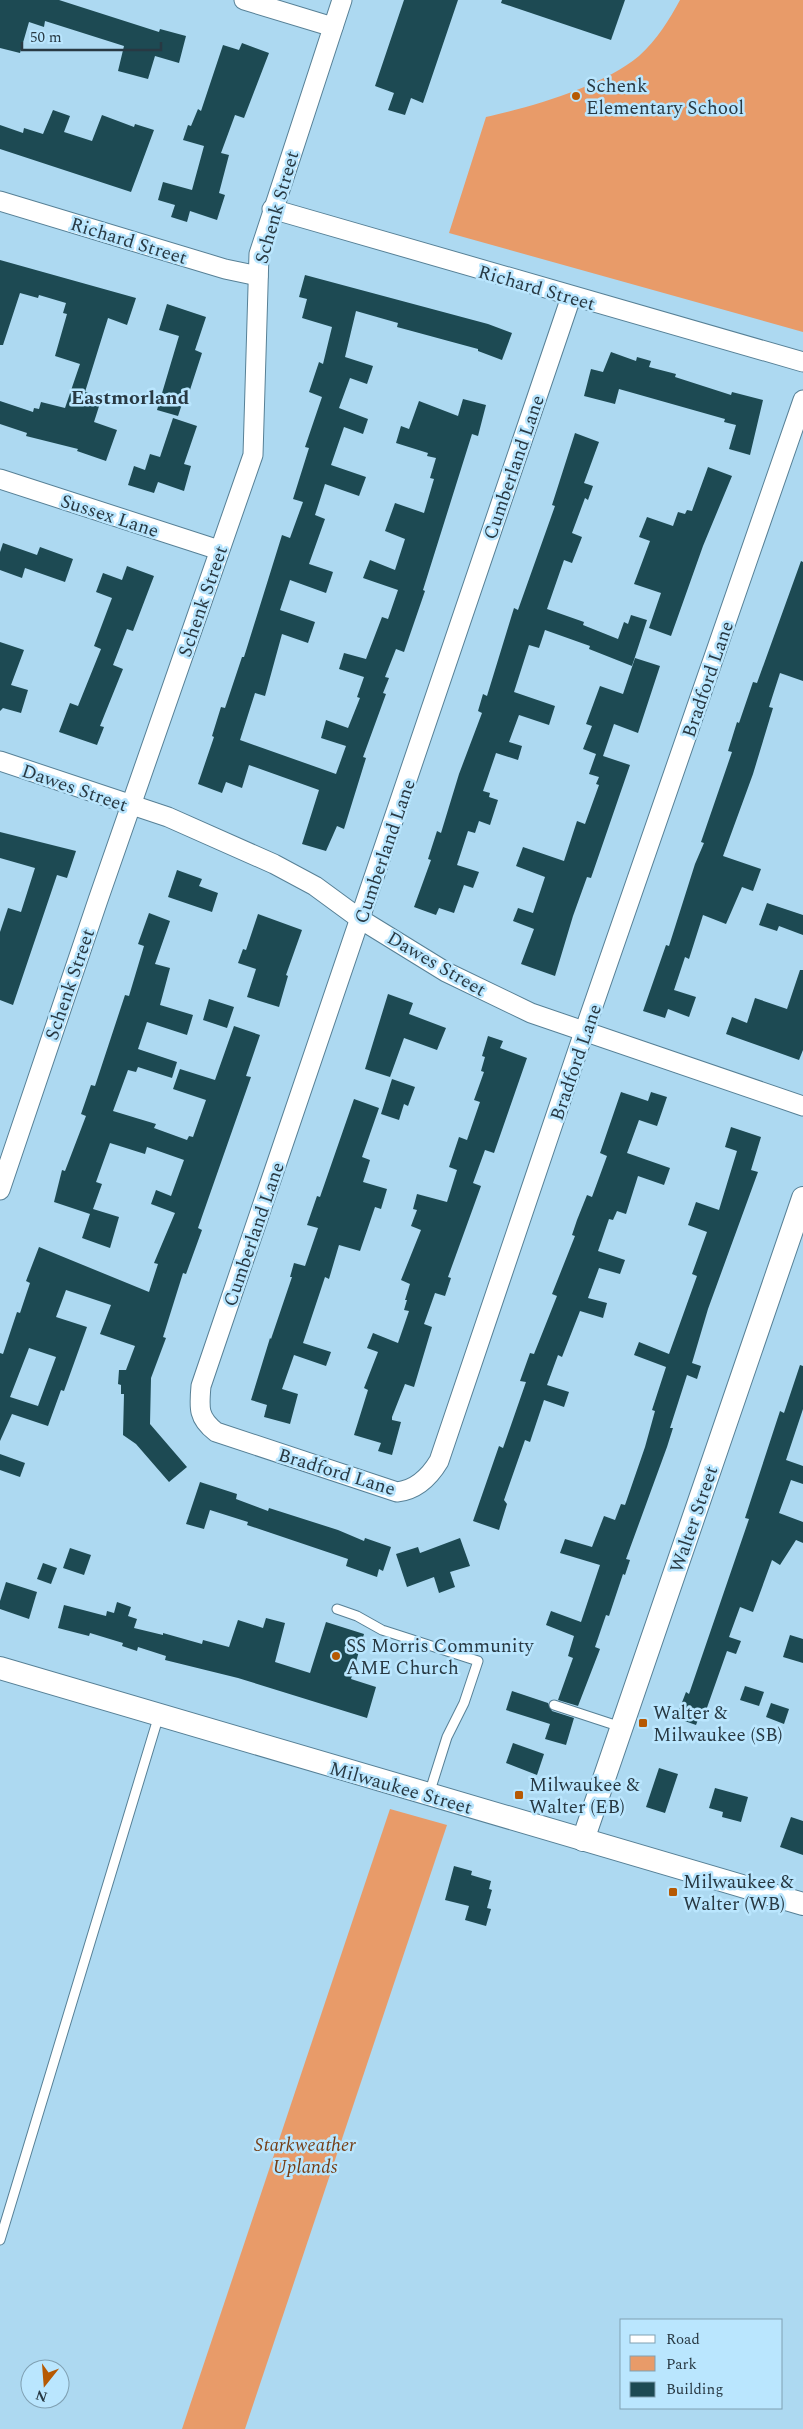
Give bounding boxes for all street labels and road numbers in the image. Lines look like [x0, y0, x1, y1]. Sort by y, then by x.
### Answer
street label: Schenk Street [248, 147, 307, 267]
street label: Richard Street [67, 210, 191, 273]
street label: Richard Street [475, 258, 599, 319]
street label: Cumberland Lane [476, 391, 553, 544]
street label: Sussex Lane [57, 487, 162, 546]
street label: Schenk Street [171, 542, 236, 661]
street label: Bradford Lane [675, 617, 742, 742]
street label: Dawes Street [18, 757, 132, 820]
street label: Cumberland Lane [347, 775, 424, 928]
street label: Dawes Street [381, 924, 492, 1005]
street label: Schenk Street [38, 925, 103, 1044]
street label: Bradford Lane [543, 1000, 610, 1125]
street label: Cumberland Lane [216, 1158, 293, 1311]
street label: Bradford Lane [274, 1441, 399, 1504]
street label: Walter Street [663, 1462, 726, 1577]
street label: Milwaukee Street [326, 1754, 476, 1823]

